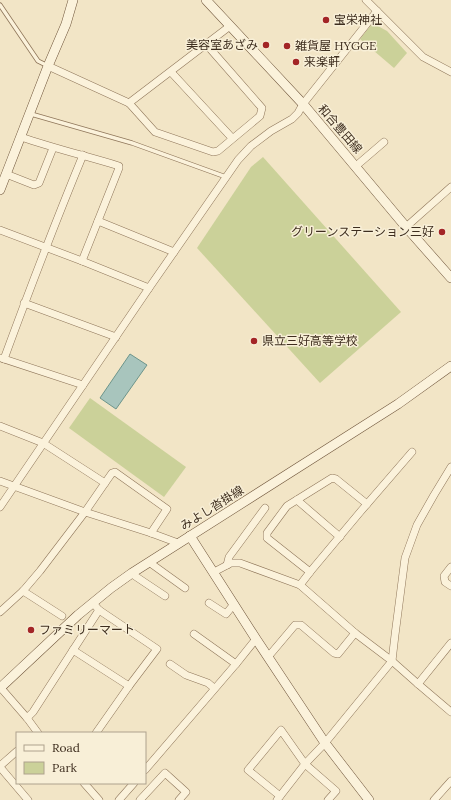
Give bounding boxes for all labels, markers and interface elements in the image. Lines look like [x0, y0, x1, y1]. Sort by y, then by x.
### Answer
place label: 宝栄神社 [334, 12, 382, 27]
marker: 宝栄神社 [321, 15, 331, 25]
place label: 美容室あざみ [186, 37, 258, 52]
place label: 雑貨屋 HYGGE [295, 38, 377, 53]
marker: 美容室あざみ [261, 40, 271, 50]
marker: 雑貨屋 HYGGE [282, 41, 292, 51]
place label: 来楽軒 [304, 54, 340, 69]
marker: 来楽軒 [291, 57, 301, 67]
street label: 和合豊田線 [315, 101, 366, 156]
place label: グリーンステーション三好 [291, 224, 434, 239]
marker: グリーンステーション三好 [437, 227, 447, 237]
place label: 県立三好高等学校 [262, 333, 358, 348]
marker: 県立三好高等学校 [249, 336, 259, 346]
street label: みよし沓掛線 [177, 482, 246, 533]
place label: ファミリーマート [39, 622, 135, 637]
marker: ファミリーマート [26, 625, 36, 635]
legend [16, 732, 146, 784]
text: Road [52, 740, 80, 755]
text: Park [52, 760, 78, 775]

